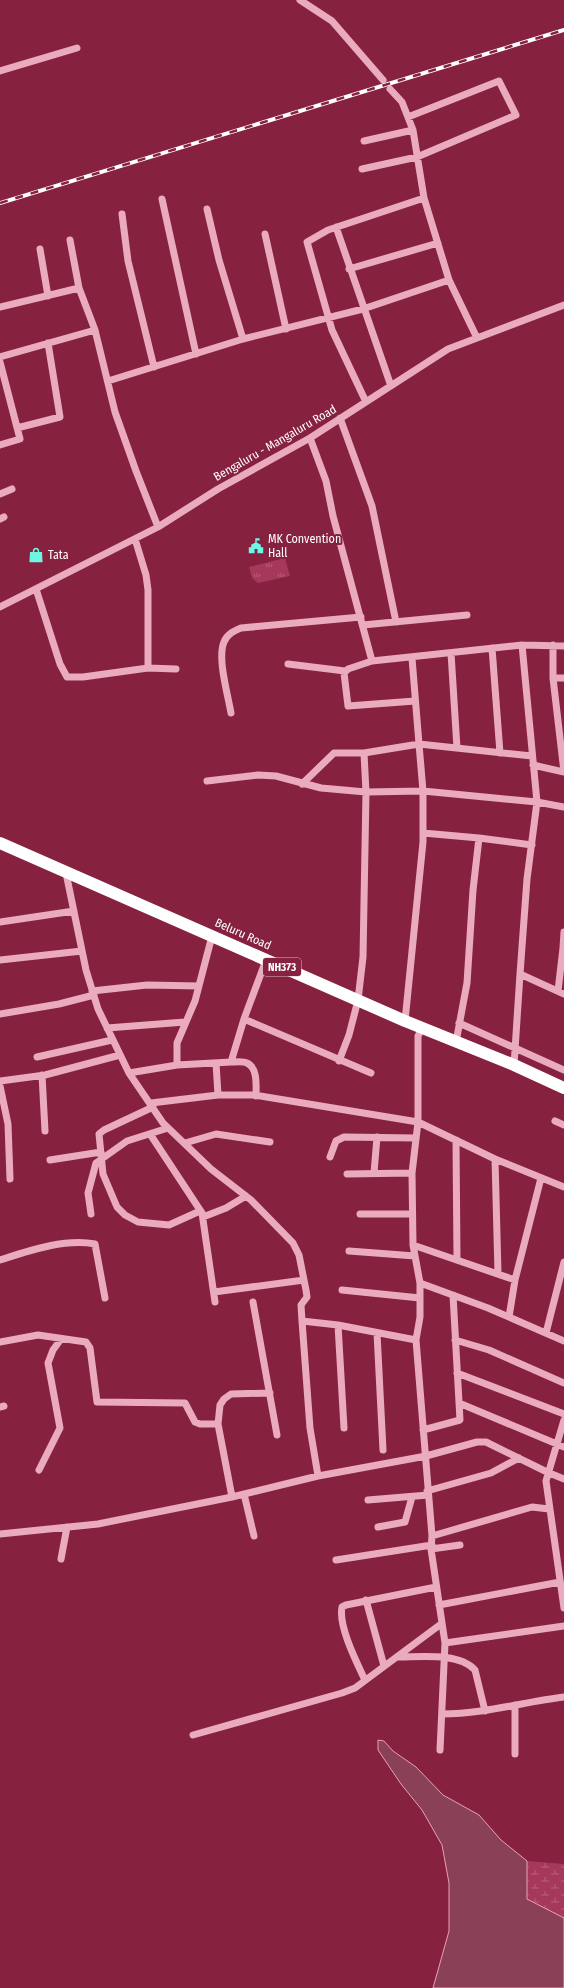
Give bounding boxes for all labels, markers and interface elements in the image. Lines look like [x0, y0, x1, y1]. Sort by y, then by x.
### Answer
street label: Bengaluru - Mangaluru Road [211, 402, 339, 484]
place label: MK Convention Hall [268, 532, 341, 560]
public building icon: MK Convention Hall [247, 537, 265, 555]
shop icon: Tata [27, 546, 45, 564]
place label: Tata [48, 548, 69, 562]
street label: Beluru Road [213, 915, 273, 953]
road number: NH373 [263, 958, 301, 976]

